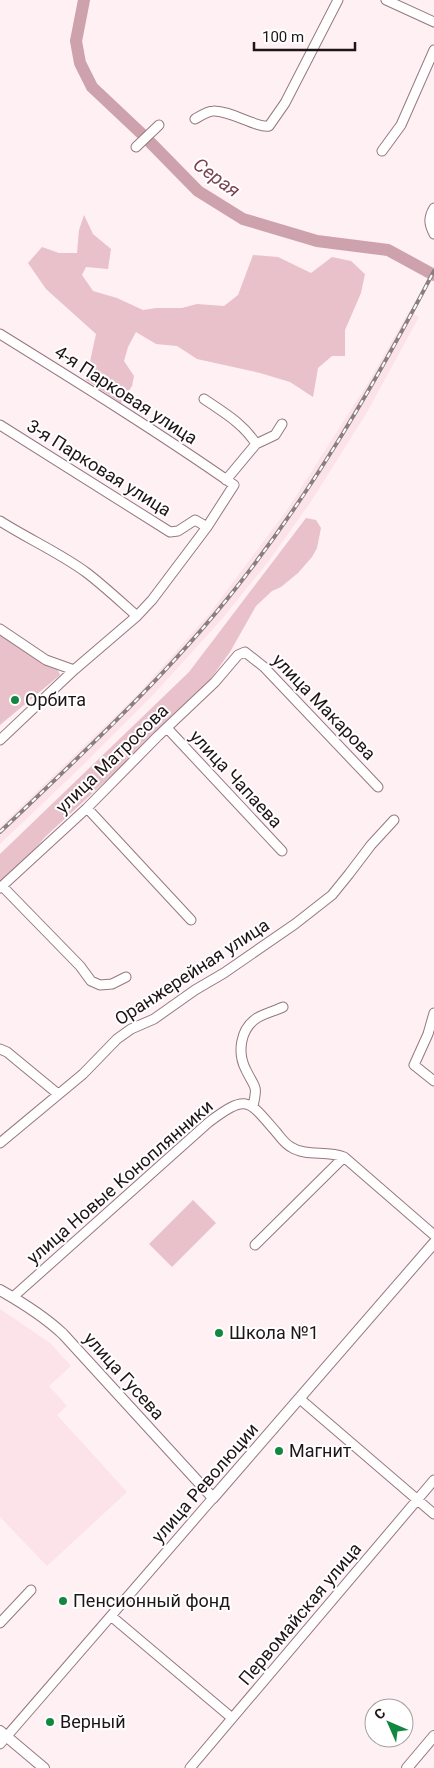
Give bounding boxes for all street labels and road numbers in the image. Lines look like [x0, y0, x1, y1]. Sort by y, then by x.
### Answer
street label: 4-я Парковая улица [51, 341, 202, 449]
street label: 3-я Парковая улица [23, 415, 175, 520]
street label: улица Макарова [268, 649, 380, 764]
street label: улица Матросова [51, 700, 172, 818]
street label: улица Чапаева [186, 725, 287, 832]
street label: Оранжерейная улица [111, 914, 273, 1029]
street label: улица Новые Коноплянники [22, 1095, 217, 1268]
street label: улица Гусева [80, 1328, 169, 1424]
street label: улица Революции [147, 1419, 262, 1547]
street label: Первомайская улица [234, 1538, 365, 1689]

